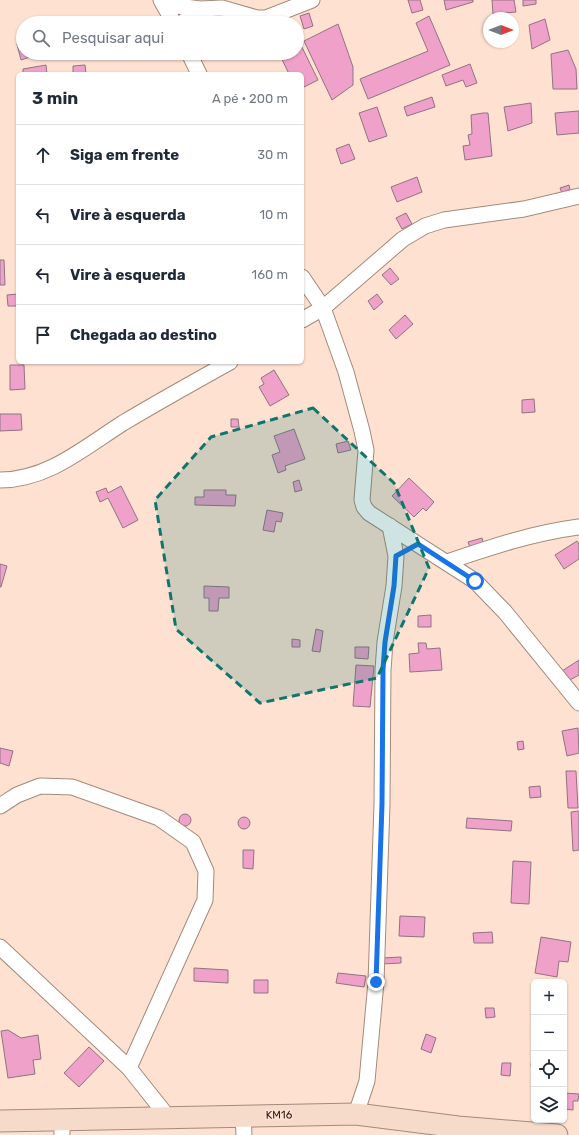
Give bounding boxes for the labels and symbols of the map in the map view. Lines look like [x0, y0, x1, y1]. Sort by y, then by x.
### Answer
north arrow [483, 12, 519, 48]
route start [466, 572, 484, 590]
route end [367, 973, 385, 991]
street label: KM16 [266, 1108, 293, 1122]

